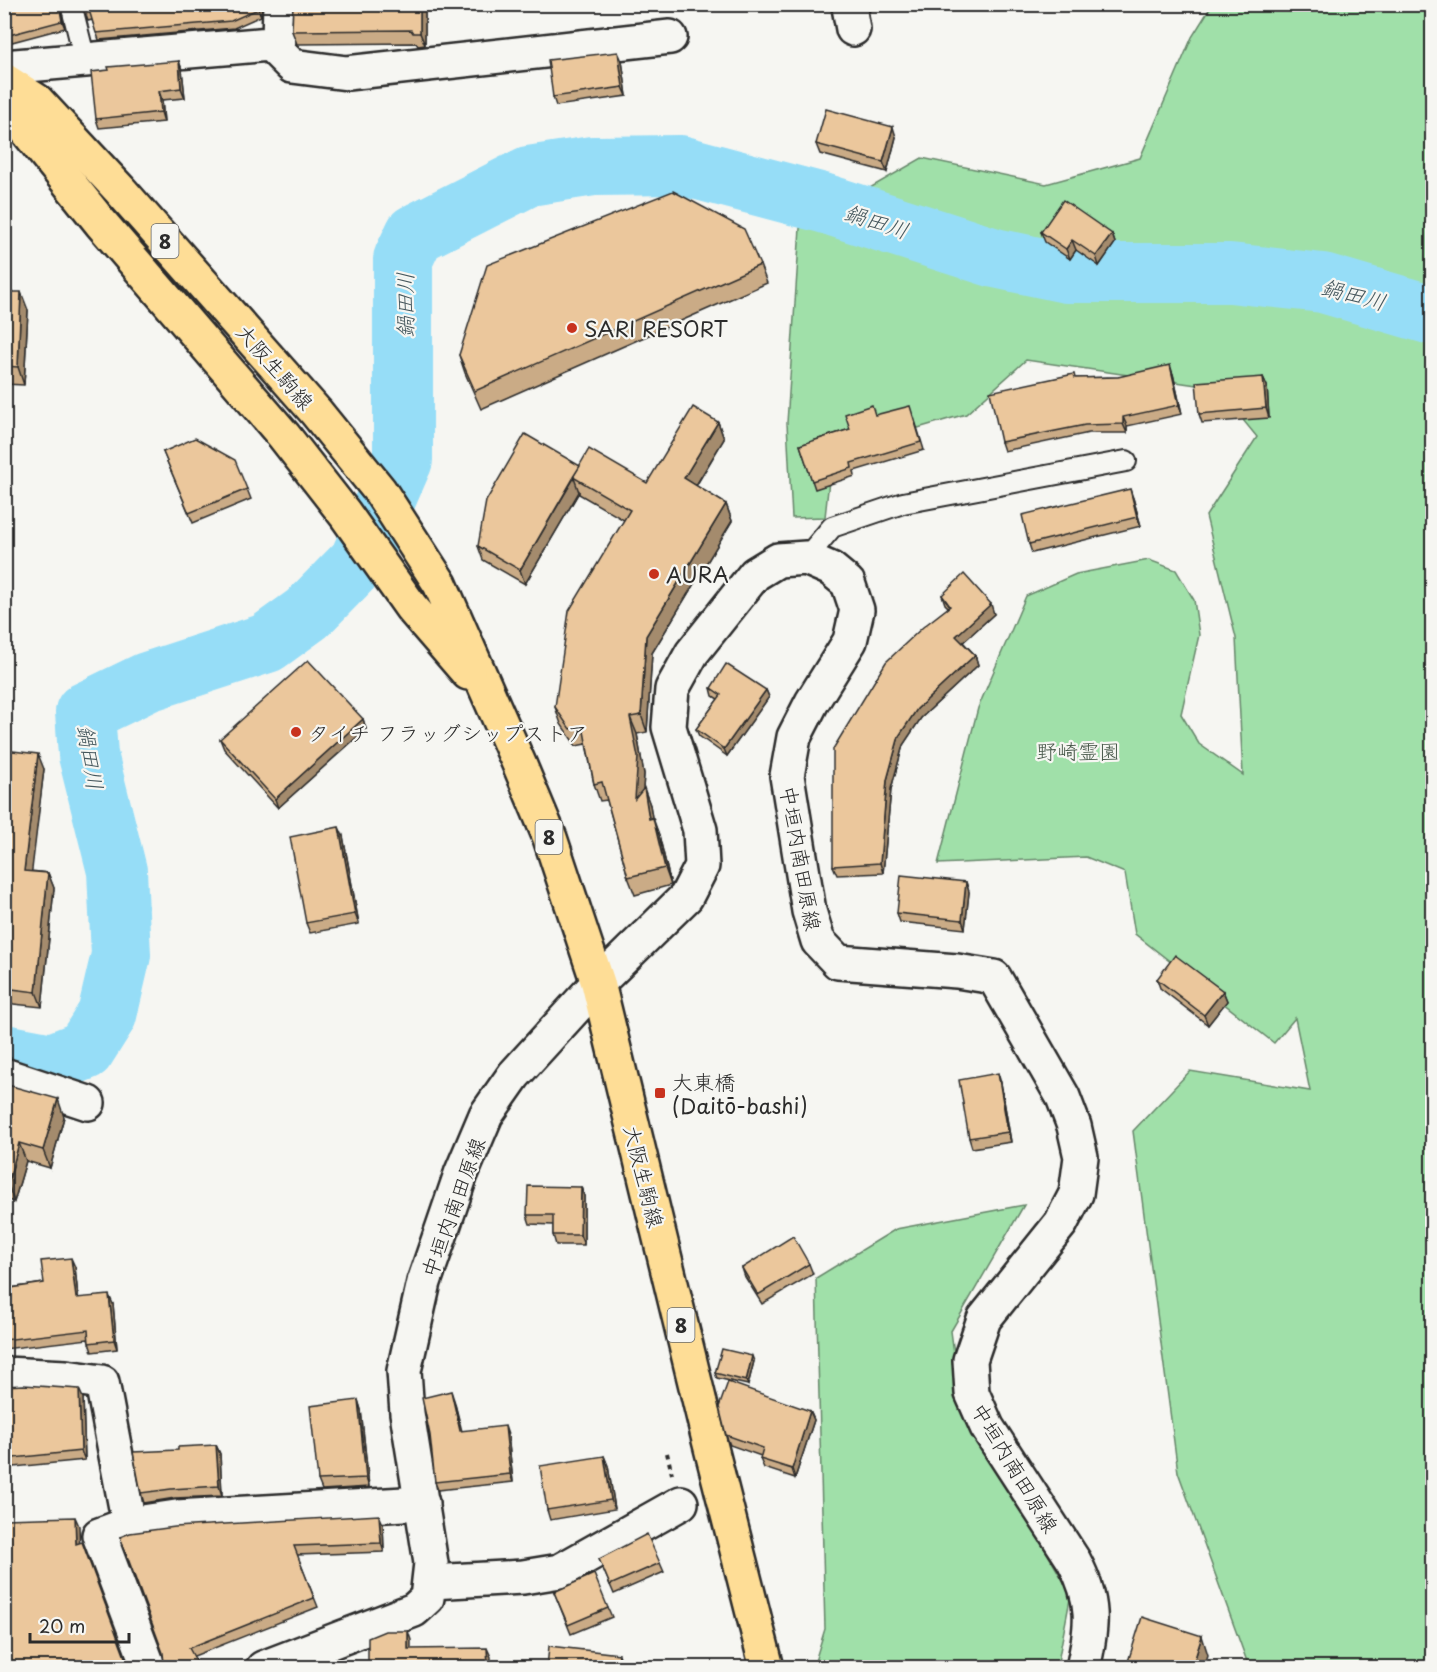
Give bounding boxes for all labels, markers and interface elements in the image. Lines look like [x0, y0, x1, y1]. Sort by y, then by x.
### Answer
water label: 鍋田川 [841, 194, 913, 246]
road number: 8 [152, 224, 178, 258]
water label: 鍋田川 [1318, 269, 1390, 317]
water label: 鍋田川 [387, 272, 420, 338]
place label: SARI RESORT [584, 312, 728, 344]
street label: 大阪生駒線 [229, 316, 323, 416]
marker: SARI RESORT [565, 321, 579, 335]
place label: AURA [666, 558, 729, 590]
marker: AURA [647, 567, 661, 581]
place label: タイチ フラッグシップストア [308, 716, 588, 748]
water label: 鍋田川 [71, 722, 113, 792]
marker: タイチ フラッグシップストア [289, 725, 303, 739]
park label: 野崎霊園 [1036, 734, 1120, 766]
street label: 中垣内南田原線 [773, 783, 831, 933]
road number: 8 [536, 820, 562, 854]
place label: 大東橋 (Daitō-bashi) [672, 1065, 808, 1121]
marker: 大東橋 (Daitō-bashi) [653, 1086, 667, 1100]
street label: 大阪生駒線 [617, 1121, 673, 1231]
street label: 中垣内南田原線 [412, 1132, 492, 1282]
road number: 8 [668, 1308, 694, 1342]
street label: 中垣内南田原線 [964, 1396, 1068, 1538]
scale bar [30, 1606, 129, 1644]
text: 20 m [39, 1612, 85, 1639]

